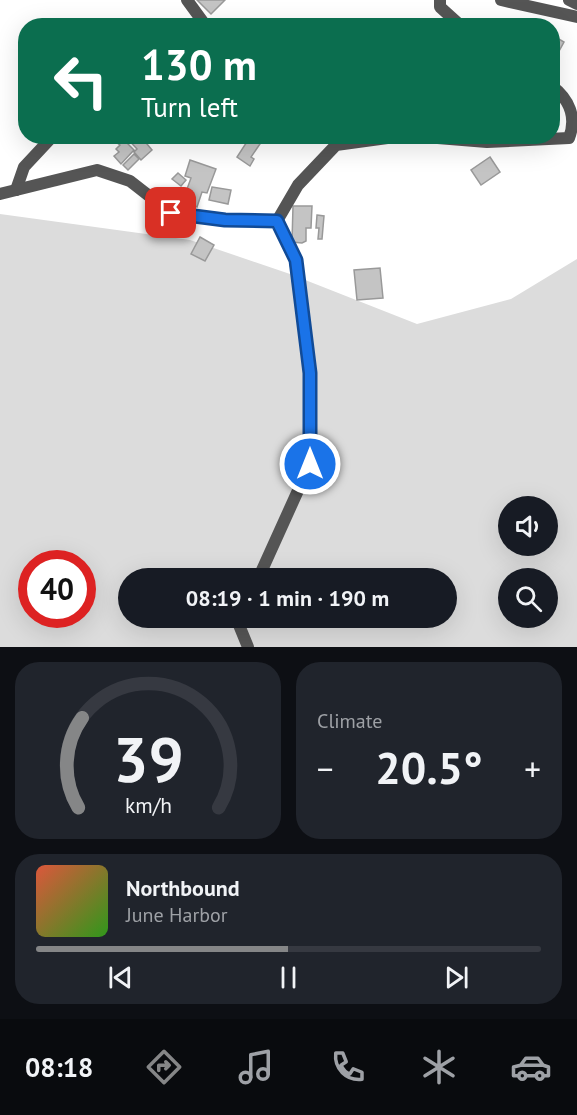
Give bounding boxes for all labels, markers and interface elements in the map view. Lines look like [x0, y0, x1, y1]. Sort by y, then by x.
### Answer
text: 130 m [141, 37, 257, 92]
icon: left [42, 42, 120, 120]
text: Turn left [141, 90, 238, 124]
pin [145, 187, 196, 238]
icon: arrive [154, 196, 187, 229]
position arrow [278, 432, 342, 496]
map controls [498, 496, 558, 628]
button: sound [498, 496, 558, 556]
speed limit sign: 40 [18, 550, 96, 628]
button: search [498, 568, 558, 628]
text: 08:19 · 1 min · 190 m [186, 584, 389, 612]
text: Climate [317, 708, 383, 734]
text: 39 [113, 718, 183, 799]
text: 20.5° [375, 738, 483, 796]
text: − [317, 747, 334, 790]
text: + [524, 747, 541, 790]
text: km/h [124, 791, 171, 819]
text: Northbound [126, 874, 240, 902]
text: June Harbor [126, 902, 228, 928]
icon: previous [104, 961, 137, 994]
icon: pause [272, 961, 305, 994]
icon: next [440, 961, 473, 994]
icon: directions [143, 1046, 185, 1088]
icon: music [235, 1046, 277, 1088]
icon: phone [327, 1046, 369, 1088]
icon: climate [418, 1046, 460, 1088]
icon: car [510, 1046, 552, 1088]
text: 08:18 [25, 1050, 93, 1084]

